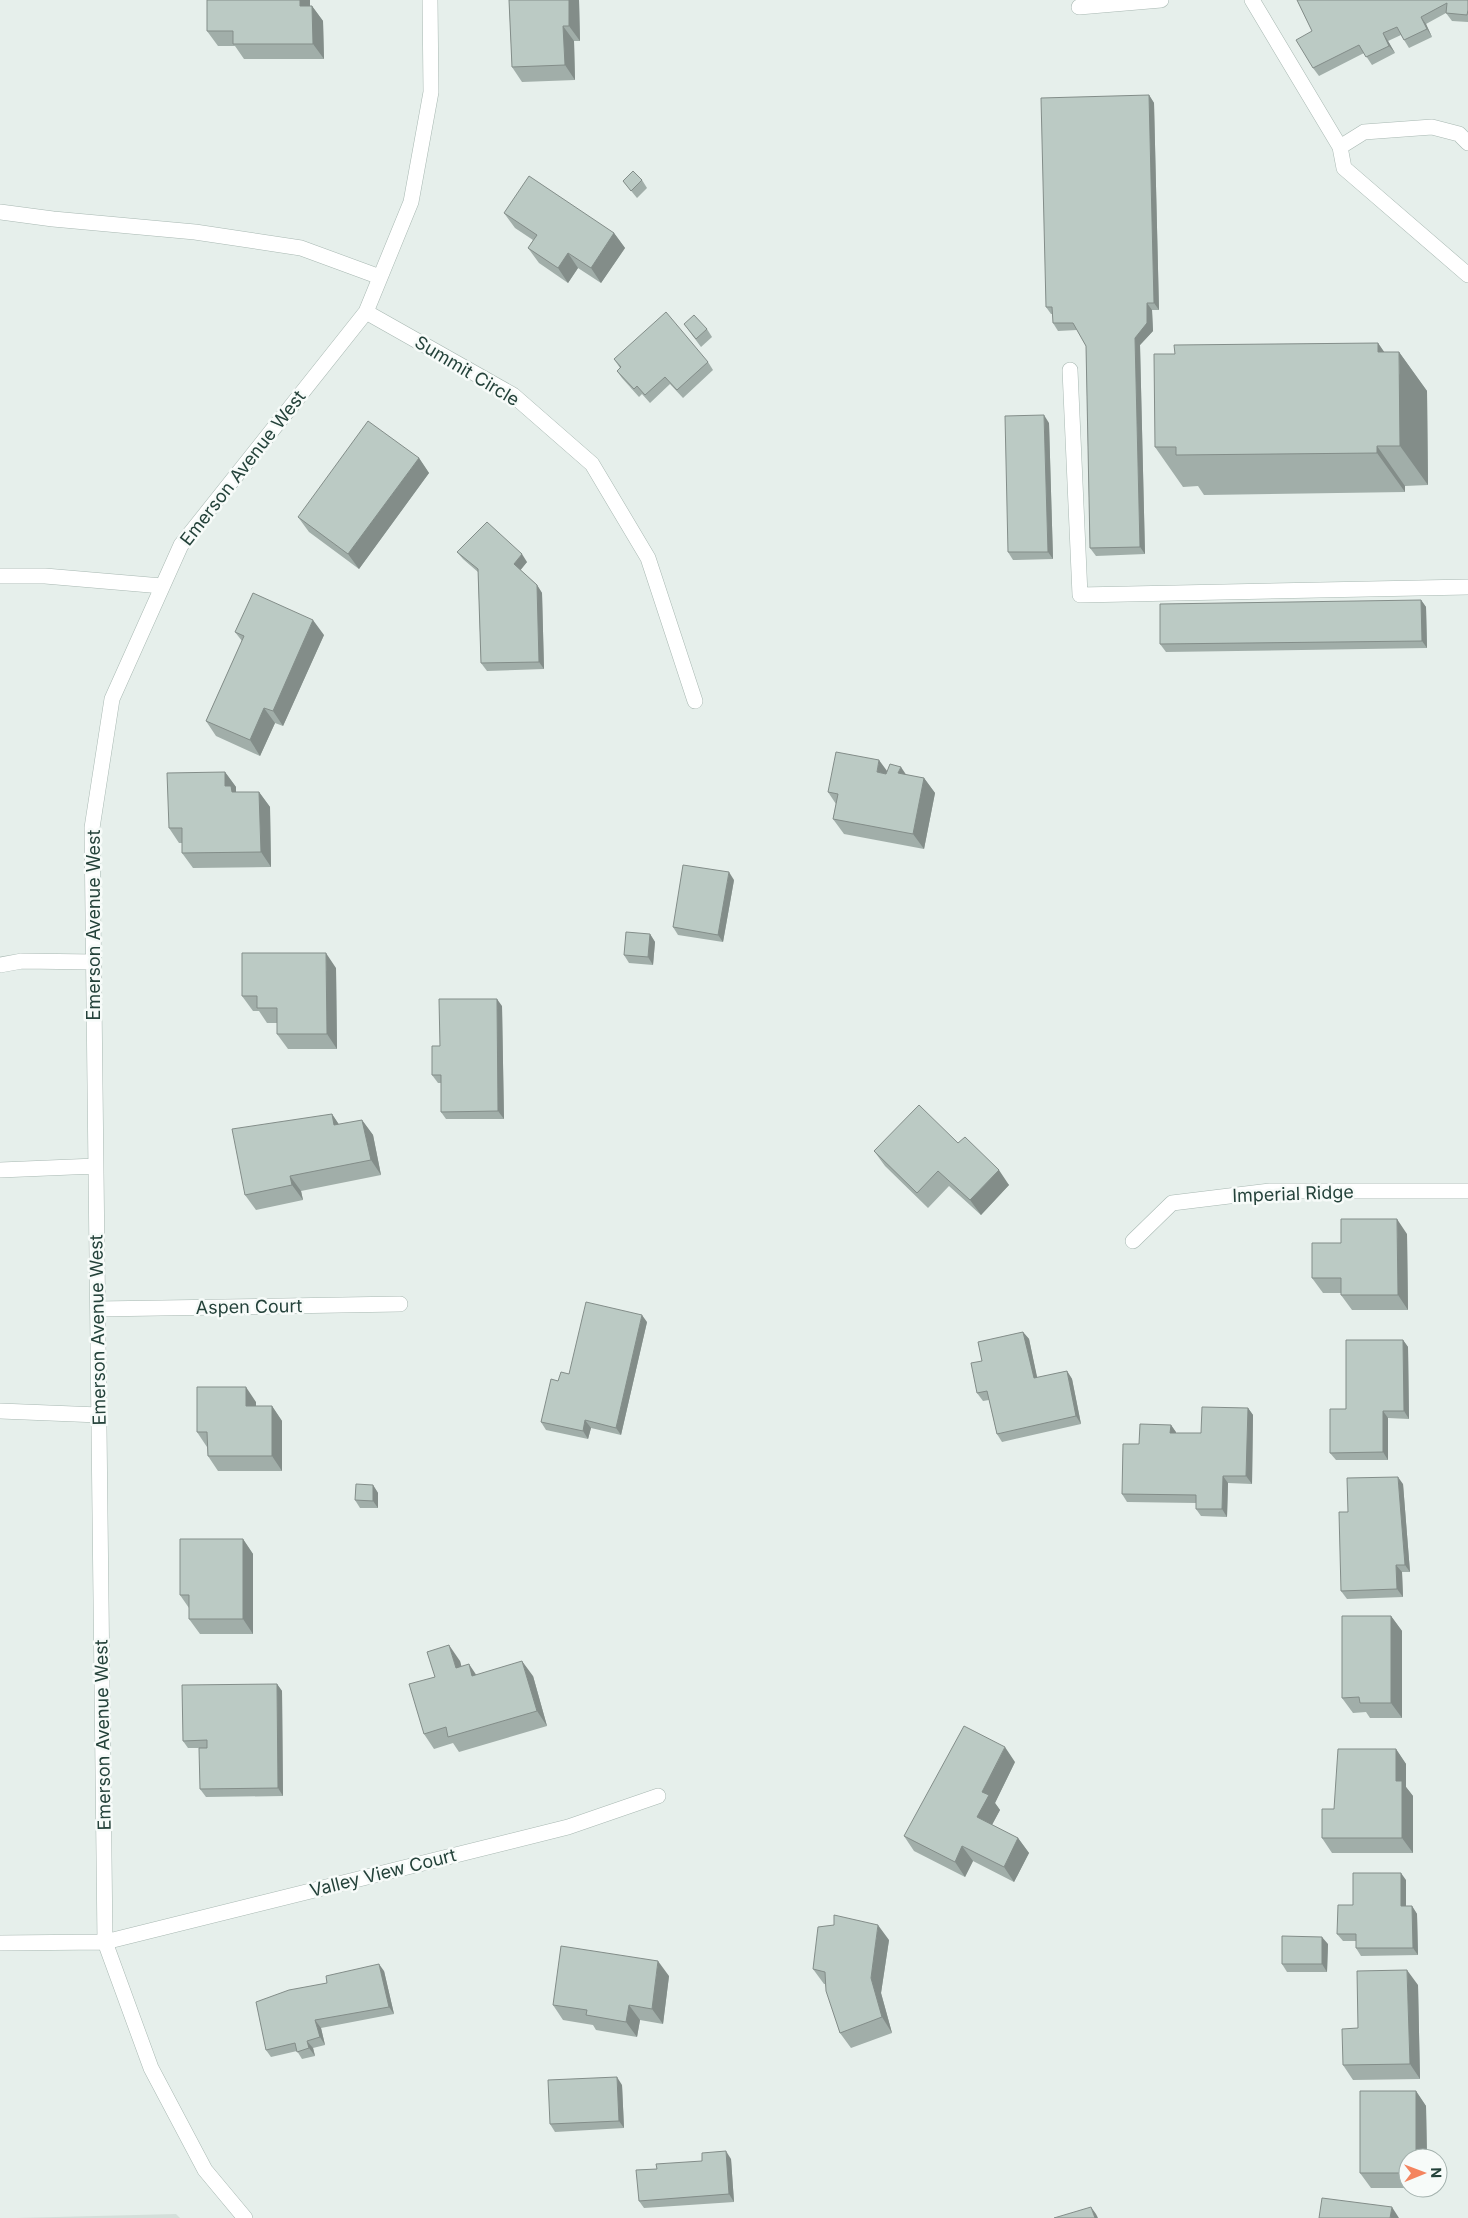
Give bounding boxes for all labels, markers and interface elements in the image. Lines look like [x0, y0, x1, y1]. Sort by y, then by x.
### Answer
street label: Summit Circle [411, 331, 523, 410]
street label: Emerson Avenue West [176, 386, 310, 549]
street label: Emerson Avenue West [83, 829, 104, 1020]
street label: Imperial Ridge [1232, 1181, 1354, 1206]
street label: Emerson Avenue West [85, 1234, 110, 1426]
street label: Aspen Court [195, 1295, 303, 1318]
street label: Emerson Avenue West [90, 1639, 115, 1831]
street label: Valley View Court [308, 1844, 458, 1901]
north arrow [1398, 2148, 1448, 2198]
text: N [1428, 2167, 1445, 2178]

